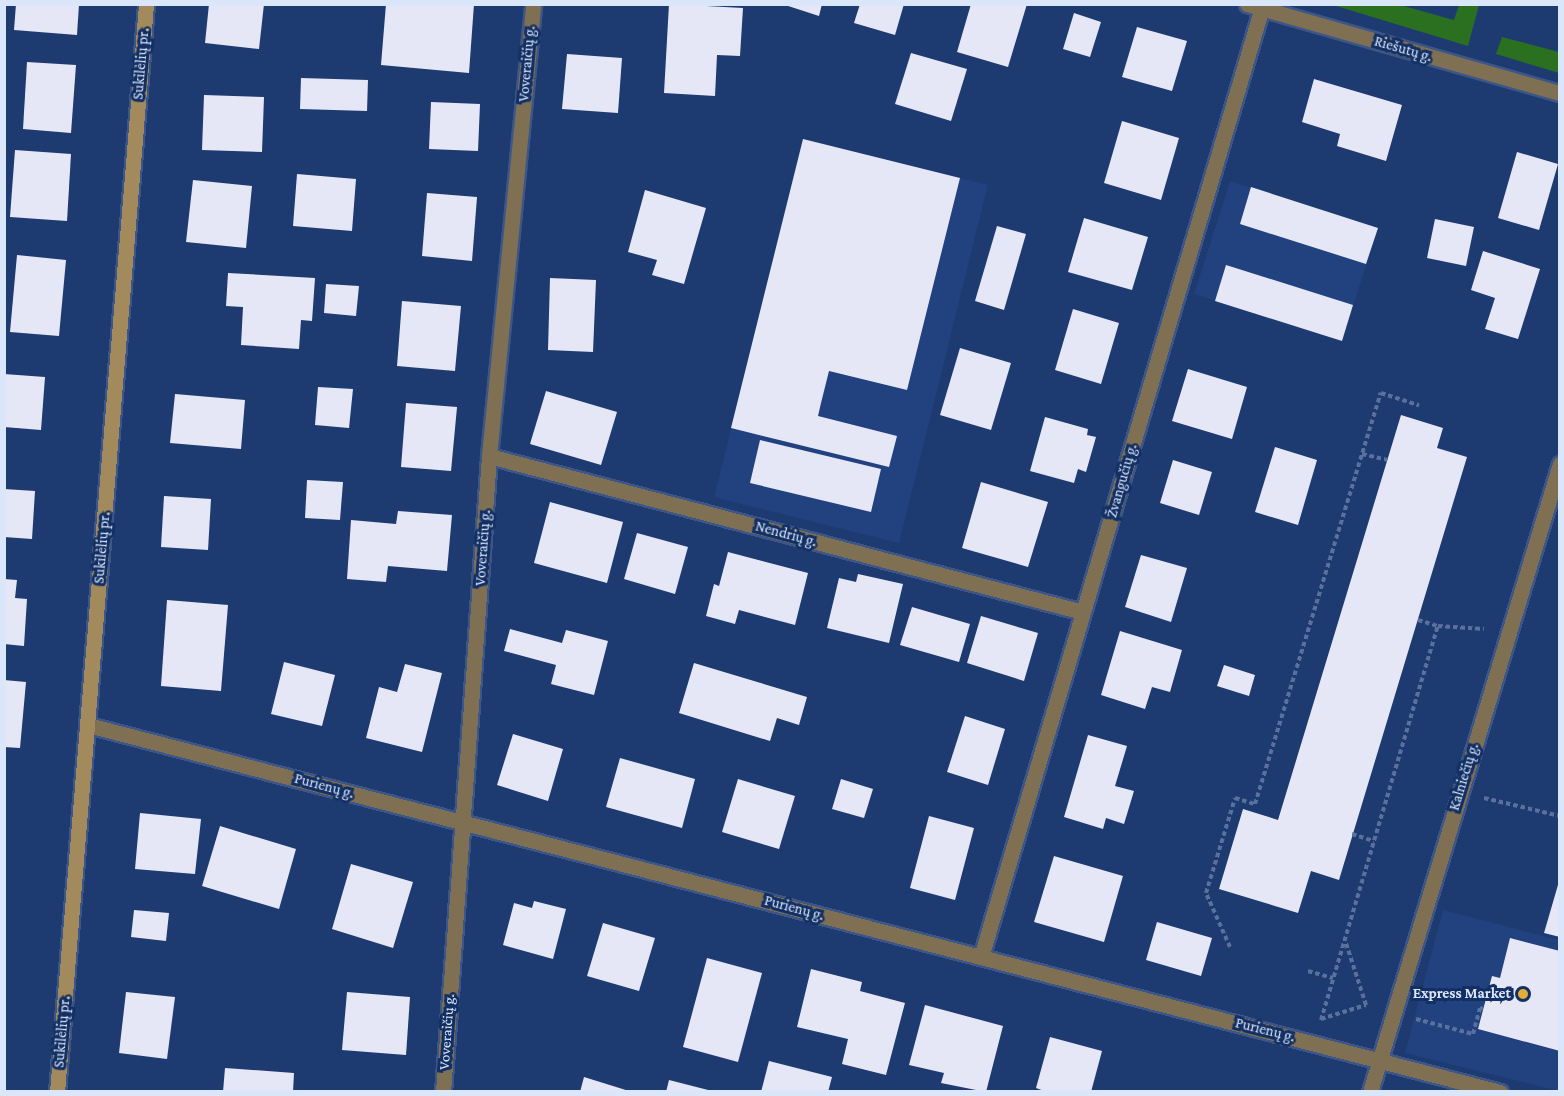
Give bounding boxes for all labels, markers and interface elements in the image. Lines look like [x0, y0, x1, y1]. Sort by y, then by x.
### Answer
street label: Voveraičių g. [515, 25, 539, 103]
street label: Sukilėlių pr. [129, 28, 153, 100]
street label: Riešutų g. [1372, 32, 1434, 66]
street label: Žvangučių g. [1103, 442, 1141, 520]
street label: Voveraičių g. [471, 509, 495, 587]
street label: Sukilėlių pr. [90, 512, 114, 584]
street label: Nendrių g. [753, 517, 819, 551]
street label: Kalniečių g. [1445, 741, 1483, 813]
street label: Purienų g. [292, 769, 356, 803]
street label: Purienų g. [762, 891, 826, 925]
place label: Express Market [1413, 985, 1511, 1003]
marker: Express Market [1516, 987, 1530, 1001]
street label: Voveraičių g. [435, 993, 459, 1071]
street label: Sukilėlių pr. [50, 996, 74, 1068]
street label: Purienų g. [1233, 1014, 1297, 1046]

